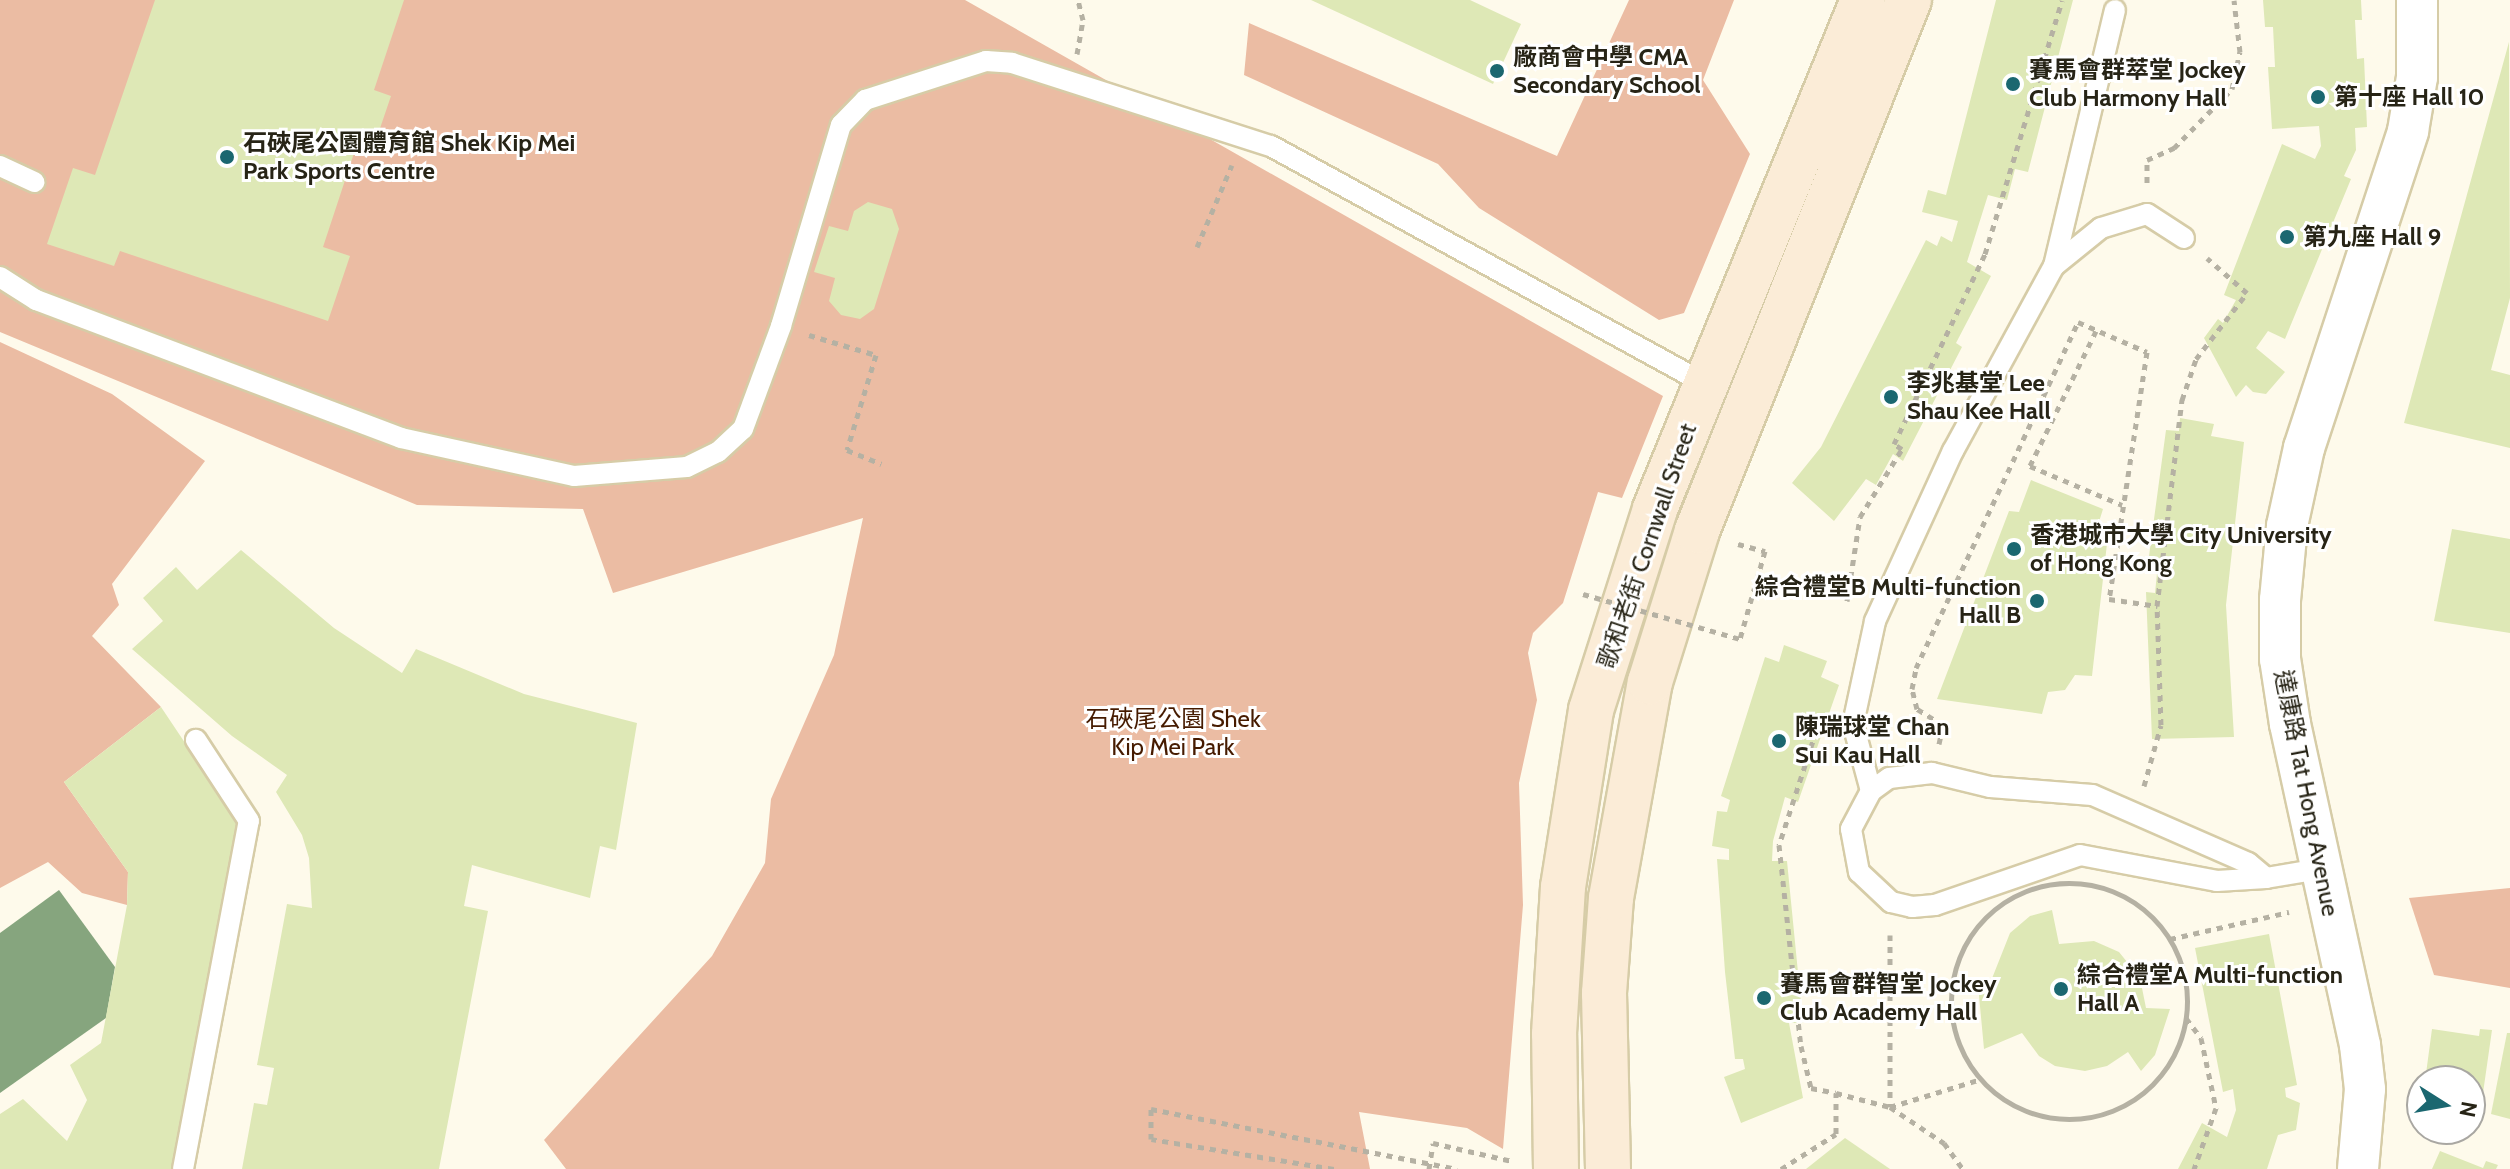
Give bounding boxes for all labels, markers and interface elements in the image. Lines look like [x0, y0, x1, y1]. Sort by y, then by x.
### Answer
place label: 廠商會中學 CMA Secondary School [1513, 43, 1701, 99]
place label: 賽馬會群萃堂 Jockey Club Harmony Hall [2029, 56, 2246, 112]
marker: 廠商會中學 CMA Secondary School [1488, 62, 1506, 80]
marker: 賽馬會群萃堂 Jockey Club Harmony Hall [2004, 75, 2022, 93]
place label: 第十座 Hall 10 [2334, 83, 2484, 111]
marker: 第十座 Hall 10 [2309, 88, 2327, 106]
place label: 石硤尾公園體育館 Shek Kip Mei Park Sports Centre [243, 129, 575, 185]
marker: 石硤尾公園體育館 Shek Kip Mei Park Sports Centre [218, 148, 236, 166]
place label: 第九座 Hall 9 [2303, 223, 2441, 251]
marker: 第九座 Hall 9 [2278, 228, 2296, 246]
place label: 李兆基堂 Lee Shau Kee Hall [1907, 369, 2051, 425]
marker: 李兆基堂 Lee Shau Kee Hall [1882, 388, 1900, 406]
street label: 歌和老街 Cornwall Street [1592, 420, 1702, 672]
place label: 香港城市大學 City University of Hong Kong [2030, 521, 2332, 577]
marker: 香港城市大學 City University of Hong Kong [2005, 540, 2023, 558]
place label: 綜合禮堂B Multi-function Hall B [1755, 573, 2021, 629]
marker: 綜合禮堂B Multi-function Hall B [2028, 592, 2046, 610]
street label: 達康路 Tat Hong Avenue [2269, 667, 2345, 919]
park label: 石硤尾公園 Shek Kip Mei Park [1085, 705, 1261, 761]
place label: 陳瑞球堂 Chan Sui Kau Hall [1795, 713, 1949, 769]
marker: 陳瑞球堂 Chan Sui Kau Hall [1770, 732, 1788, 750]
place label: 綜合禮堂A Multi-function Hall A [2077, 961, 2343, 1017]
place label: 賽馬會群智堂 Jockey Club Academy Hall [1780, 970, 1997, 1026]
marker: 綜合禮堂A Multi-function Hall A [2052, 980, 2070, 998]
marker: 賽馬會群智堂 Jockey Club Academy Hall [1755, 989, 1773, 1007]
north arrow [2406, 1065, 2486, 1145]
text: N [2453, 1099, 2483, 1120]

